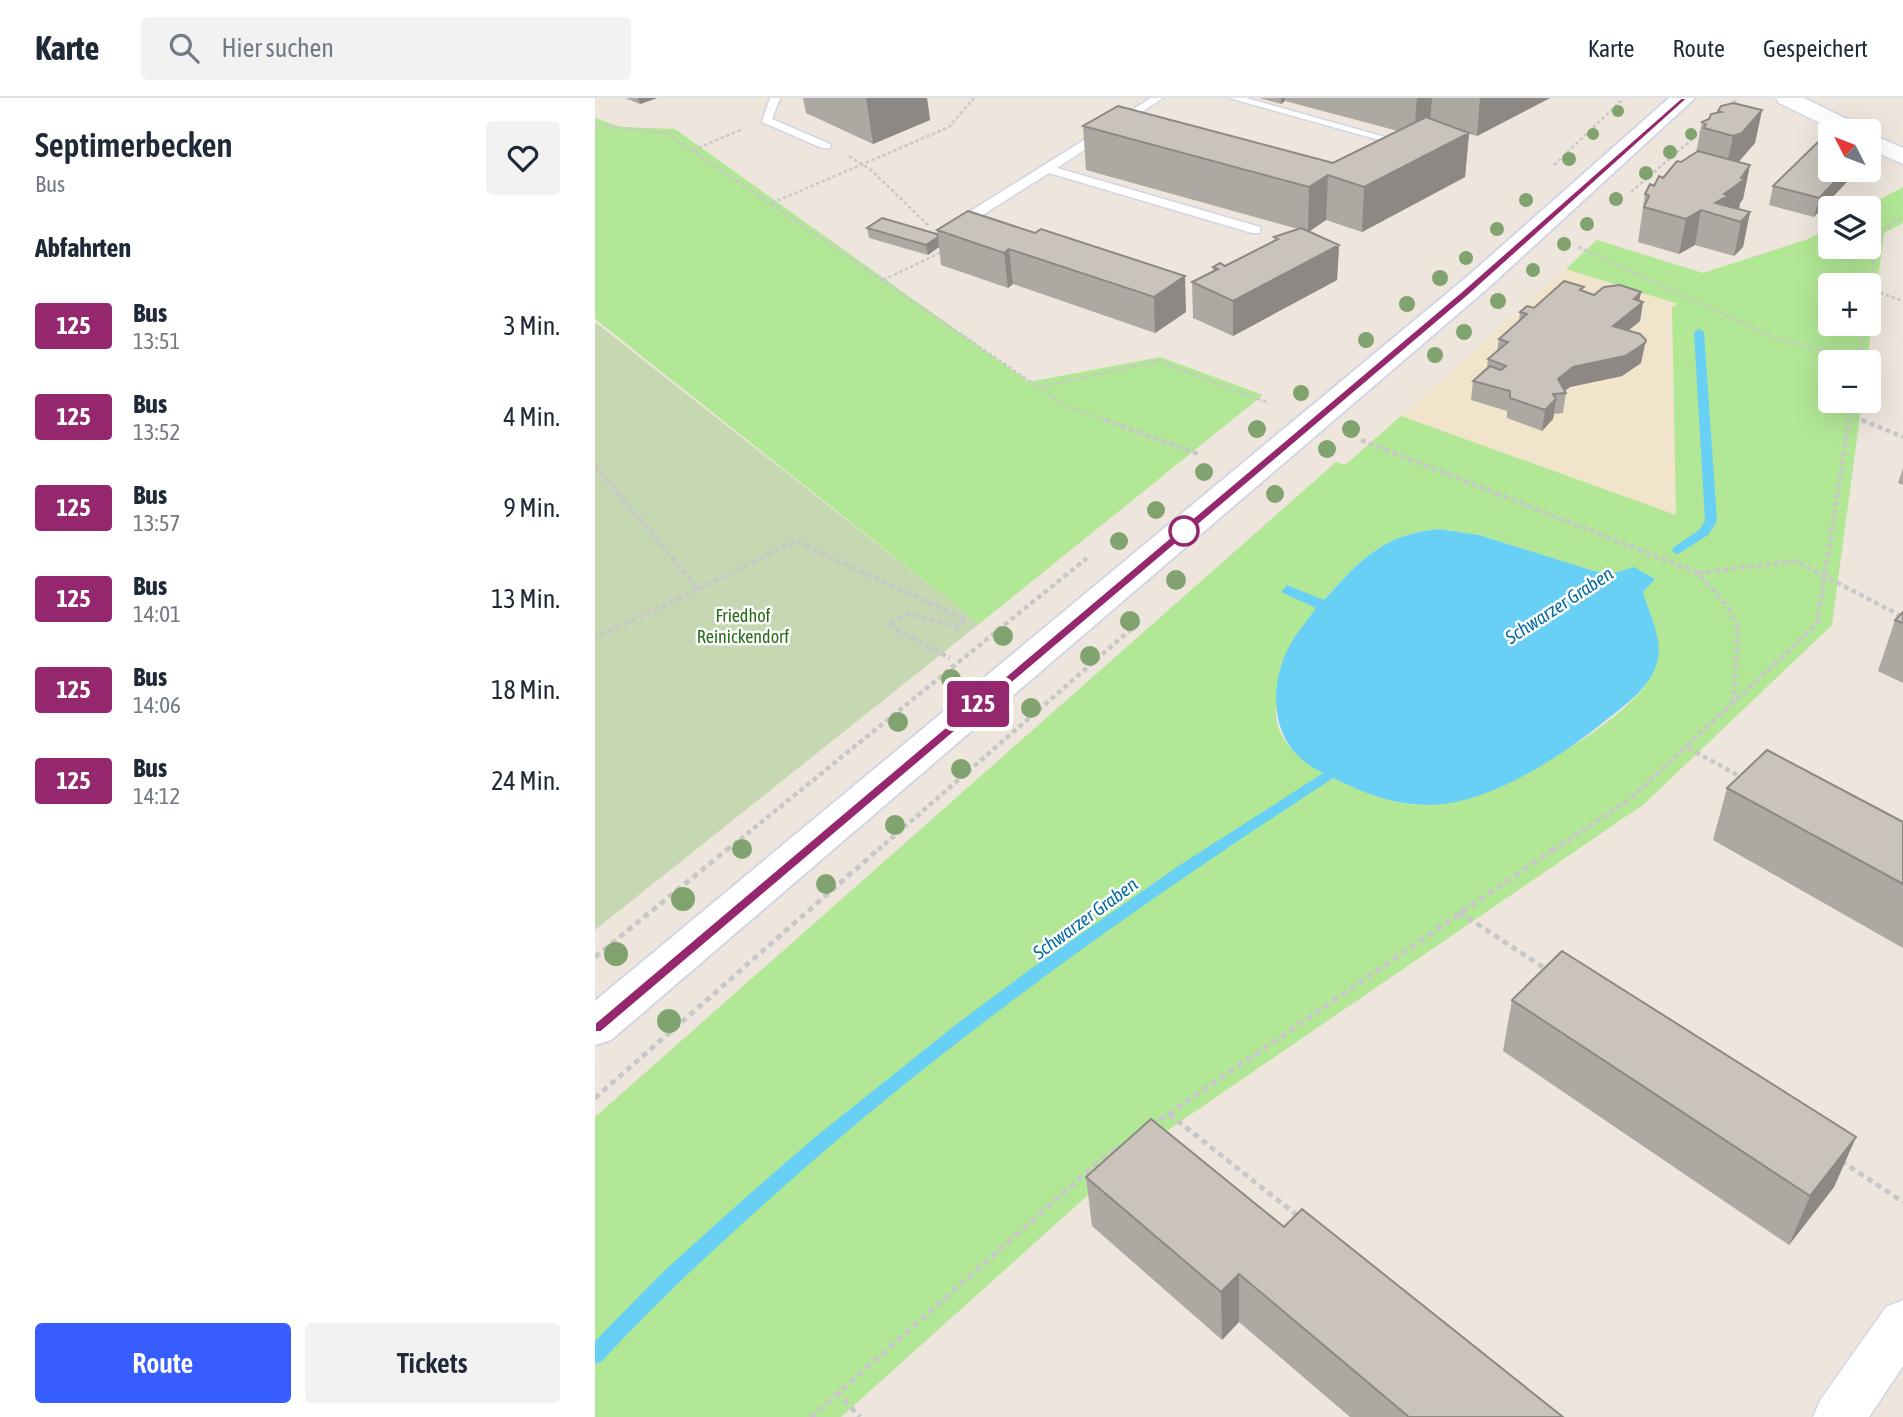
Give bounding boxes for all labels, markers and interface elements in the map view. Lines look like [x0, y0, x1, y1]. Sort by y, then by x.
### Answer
search box [141, 17, 631, 80]
text: Karte [35, 29, 99, 67]
icon: search [165, 29, 203, 67]
text: Hier suchen [221, 33, 334, 63]
text: Karte [1588, 35, 1634, 62]
text: Route [1672, 35, 1725, 62]
text: Gespeichert [1763, 35, 1868, 62]
north arrow [1818, 119, 1881, 182]
map controls [1818, 119, 1881, 413]
button: heart [486, 121, 560, 195]
text: Septimerbecken [35, 126, 233, 164]
text: Bus [35, 171, 65, 197]
button: layers [1818, 196, 1881, 259]
text: Abfahrten [35, 233, 131, 263]
button: + [1818, 273, 1881, 336]
text: Bus [133, 298, 167, 328]
text: 3 Min. [504, 311, 560, 341]
text: 125 [57, 312, 90, 339]
text: 13:51 [133, 328, 180, 354]
button: − [1818, 350, 1881, 413]
text: Bus [133, 389, 167, 419]
text: 4 Min. [504, 402, 560, 432]
text: 125 [57, 403, 90, 430]
text: 13:52 [133, 419, 180, 445]
text: Bus [133, 480, 167, 510]
text: 9 Min. [504, 493, 560, 523]
text: 125 [57, 494, 90, 521]
text: 13:57 [133, 510, 180, 536]
unlabelled marker [1169, 516, 1199, 546]
water label: Schwarzer Graben [1500, 562, 1617, 649]
text: Bus [133, 571, 167, 601]
text: 13 Min. [491, 584, 560, 614]
text: 125 [57, 585, 90, 612]
text: 14:01 [133, 601, 181, 627]
park label: Friedhof Reinickendorf [697, 605, 789, 647]
text: Bus [133, 662, 167, 692]
text: 18 Min. [491, 675, 560, 705]
text: 125 [57, 676, 90, 703]
line badge: 125 [938, 681, 1018, 727]
text: 125 [961, 690, 995, 717]
text: 14:06 [133, 692, 181, 718]
text: Bus [133, 753, 167, 783]
text: 24 Min. [491, 766, 560, 796]
text: 125 [57, 767, 90, 794]
text: 14:12 [133, 783, 180, 809]
water label: Schwarzer Graben [1028, 873, 1142, 964]
button: Route [35, 1323, 291, 1403]
button: Tickets [305, 1323, 560, 1403]

